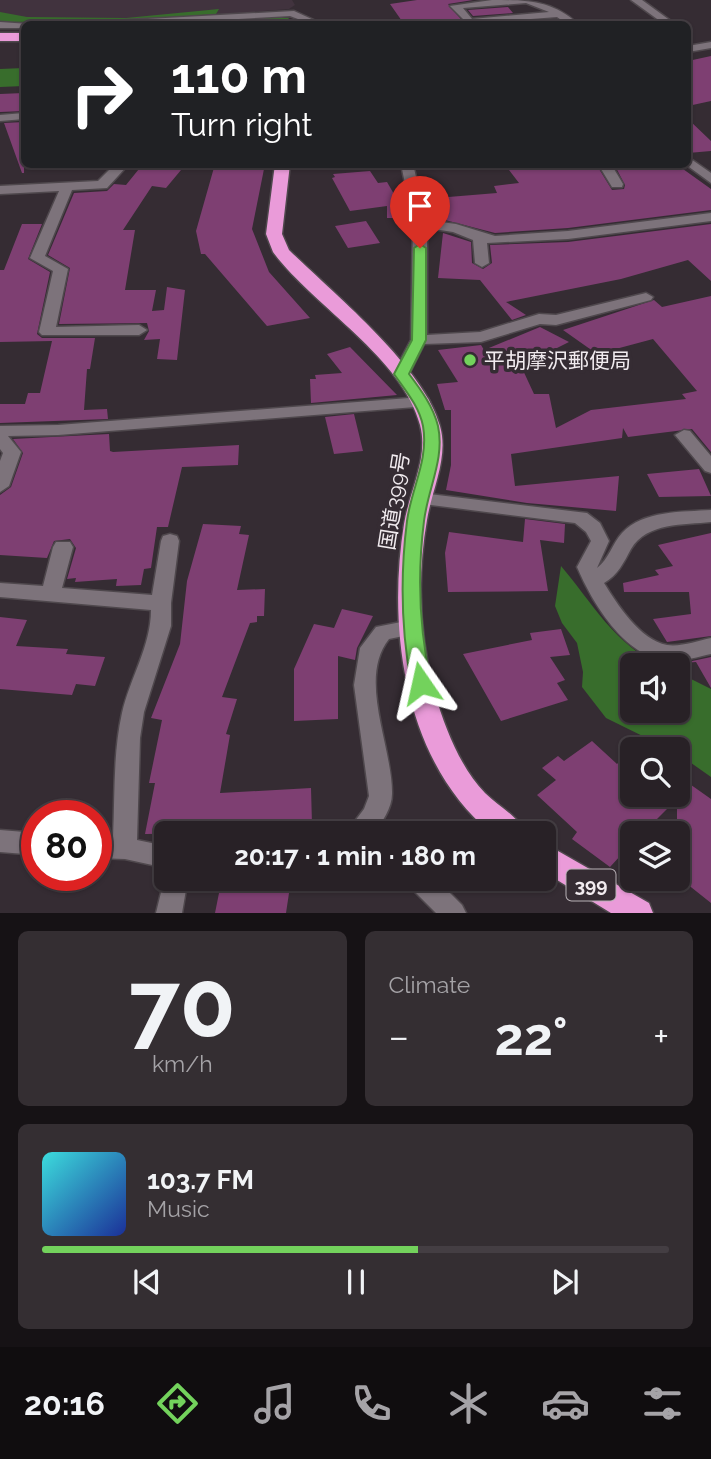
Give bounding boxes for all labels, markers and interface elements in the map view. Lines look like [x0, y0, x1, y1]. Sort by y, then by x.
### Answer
text: 110 m [171, 47, 307, 104]
icon: right [56, 49, 147, 140]
text: Turn right [171, 106, 312, 143]
pin [390, 176, 450, 248]
icon: arrive [401, 187, 439, 225]
place label: 平胡摩沢郵便局 [484, 348, 631, 373]
marker: 平胡摩沢郵便局 [462, 352, 478, 368]
street label: 国道399号 [374, 450, 414, 552]
position arrow [384, 646, 458, 720]
map controls [620, 653, 690, 891]
button: sound [620, 653, 690, 723]
button: search [620, 737, 690, 807]
speed limit sign: 80 [21, 800, 112, 891]
button: layers [620, 821, 690, 891]
text: 20:17 · 1 min · 180 m [234, 841, 476, 871]
road number: 399 [566, 870, 616, 900]
text: 70 [129, 951, 236, 1058]
text: Climate [389, 971, 470, 998]
text: 22° [495, 1006, 568, 1067]
text: − [389, 1014, 409, 1059]
text: + [653, 1014, 669, 1059]
text: km/h [152, 1050, 213, 1077]
text: 103.7 FM [147, 1165, 254, 1195]
text: Music [147, 1195, 210, 1222]
icon: previous [128, 1263, 166, 1301]
icon: pause [337, 1263, 375, 1301]
icon: next [546, 1263, 584, 1301]
icon: directions [153, 1379, 202, 1428]
icon: music [250, 1379, 299, 1428]
icon: phone [347, 1379, 396, 1428]
icon: climate [444, 1379, 493, 1428]
icon: car [541, 1379, 590, 1428]
icon: filters [638, 1379, 687, 1428]
text: 20:16 [24, 1385, 105, 1422]

